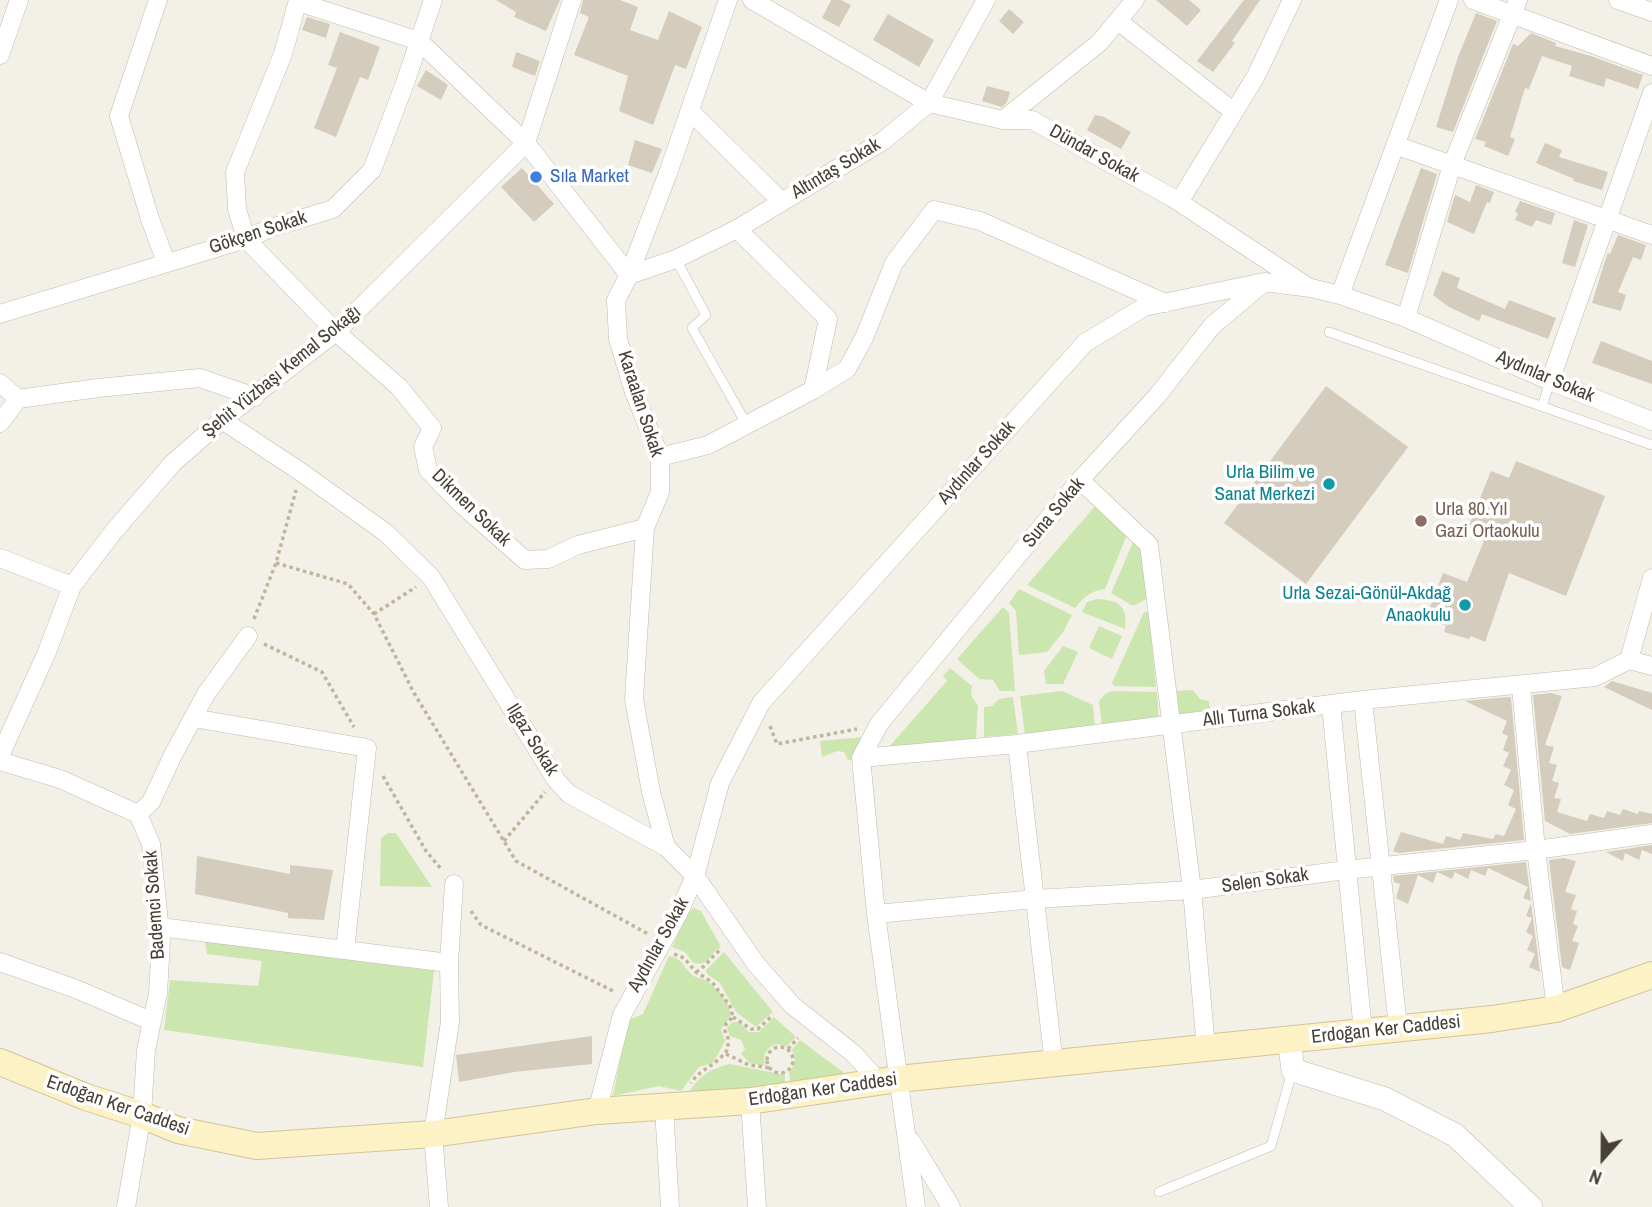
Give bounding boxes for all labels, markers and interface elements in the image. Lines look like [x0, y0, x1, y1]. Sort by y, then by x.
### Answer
street label: Dündar Sokak [1045, 120, 1143, 188]
street label: Altıntaş Sokak [787, 134, 885, 204]
place label: Sıla Market [550, 166, 629, 188]
marker: Sıla Market [528, 169, 544, 185]
street label: Gökçen Sokak [206, 207, 310, 259]
street label: Şehit Yüzbaşı Kemal Sokağı [198, 301, 366, 443]
street label: Aydınlar Sokak [1492, 346, 1598, 408]
street label: Karaalan Sokak [612, 348, 668, 460]
street label: Aydınlar Sokak [934, 417, 1020, 509]
place label: Urla Bilim ve Sanat Merkezi [1215, 462, 1315, 506]
street label: Dikmen Sokak [427, 465, 515, 551]
street label: Suna Sokak [1018, 473, 1090, 553]
marker: Urla Bilim ve Sanat Merkezi [1321, 476, 1337, 492]
place label: Urla 80.Yıl Gazi Ortaokulu [1435, 499, 1540, 543]
marker: Urla 80.Yıl Gazi Ortaokulu [1413, 513, 1429, 529]
place label: Urla Sezai-Gönül-Akdağ Anaokulu [1282, 583, 1451, 627]
marker: Urla Sezai-Gönül-Akdağ Anaokulu [1457, 597, 1473, 613]
street label: Allı Turna Sokak [1202, 696, 1316, 732]
street label: Ilgaz Sokak [501, 700, 563, 780]
street label: Bademci Sokak [140, 850, 170, 960]
street label: Selen Sokak [1220, 864, 1310, 898]
street label: Aydınlar Sokak [624, 894, 694, 996]
street label: Erdoğan Ker Caddesi [1310, 1011, 1462, 1049]
street label: Erdoğan Ker Caddesi [747, 1068, 899, 1112]
street label: Erdoğan Ker Caddesi [43, 1071, 193, 1141]
north arrow [1568, 1123, 1638, 1193]
text: N [1586, 1163, 1605, 1192]

